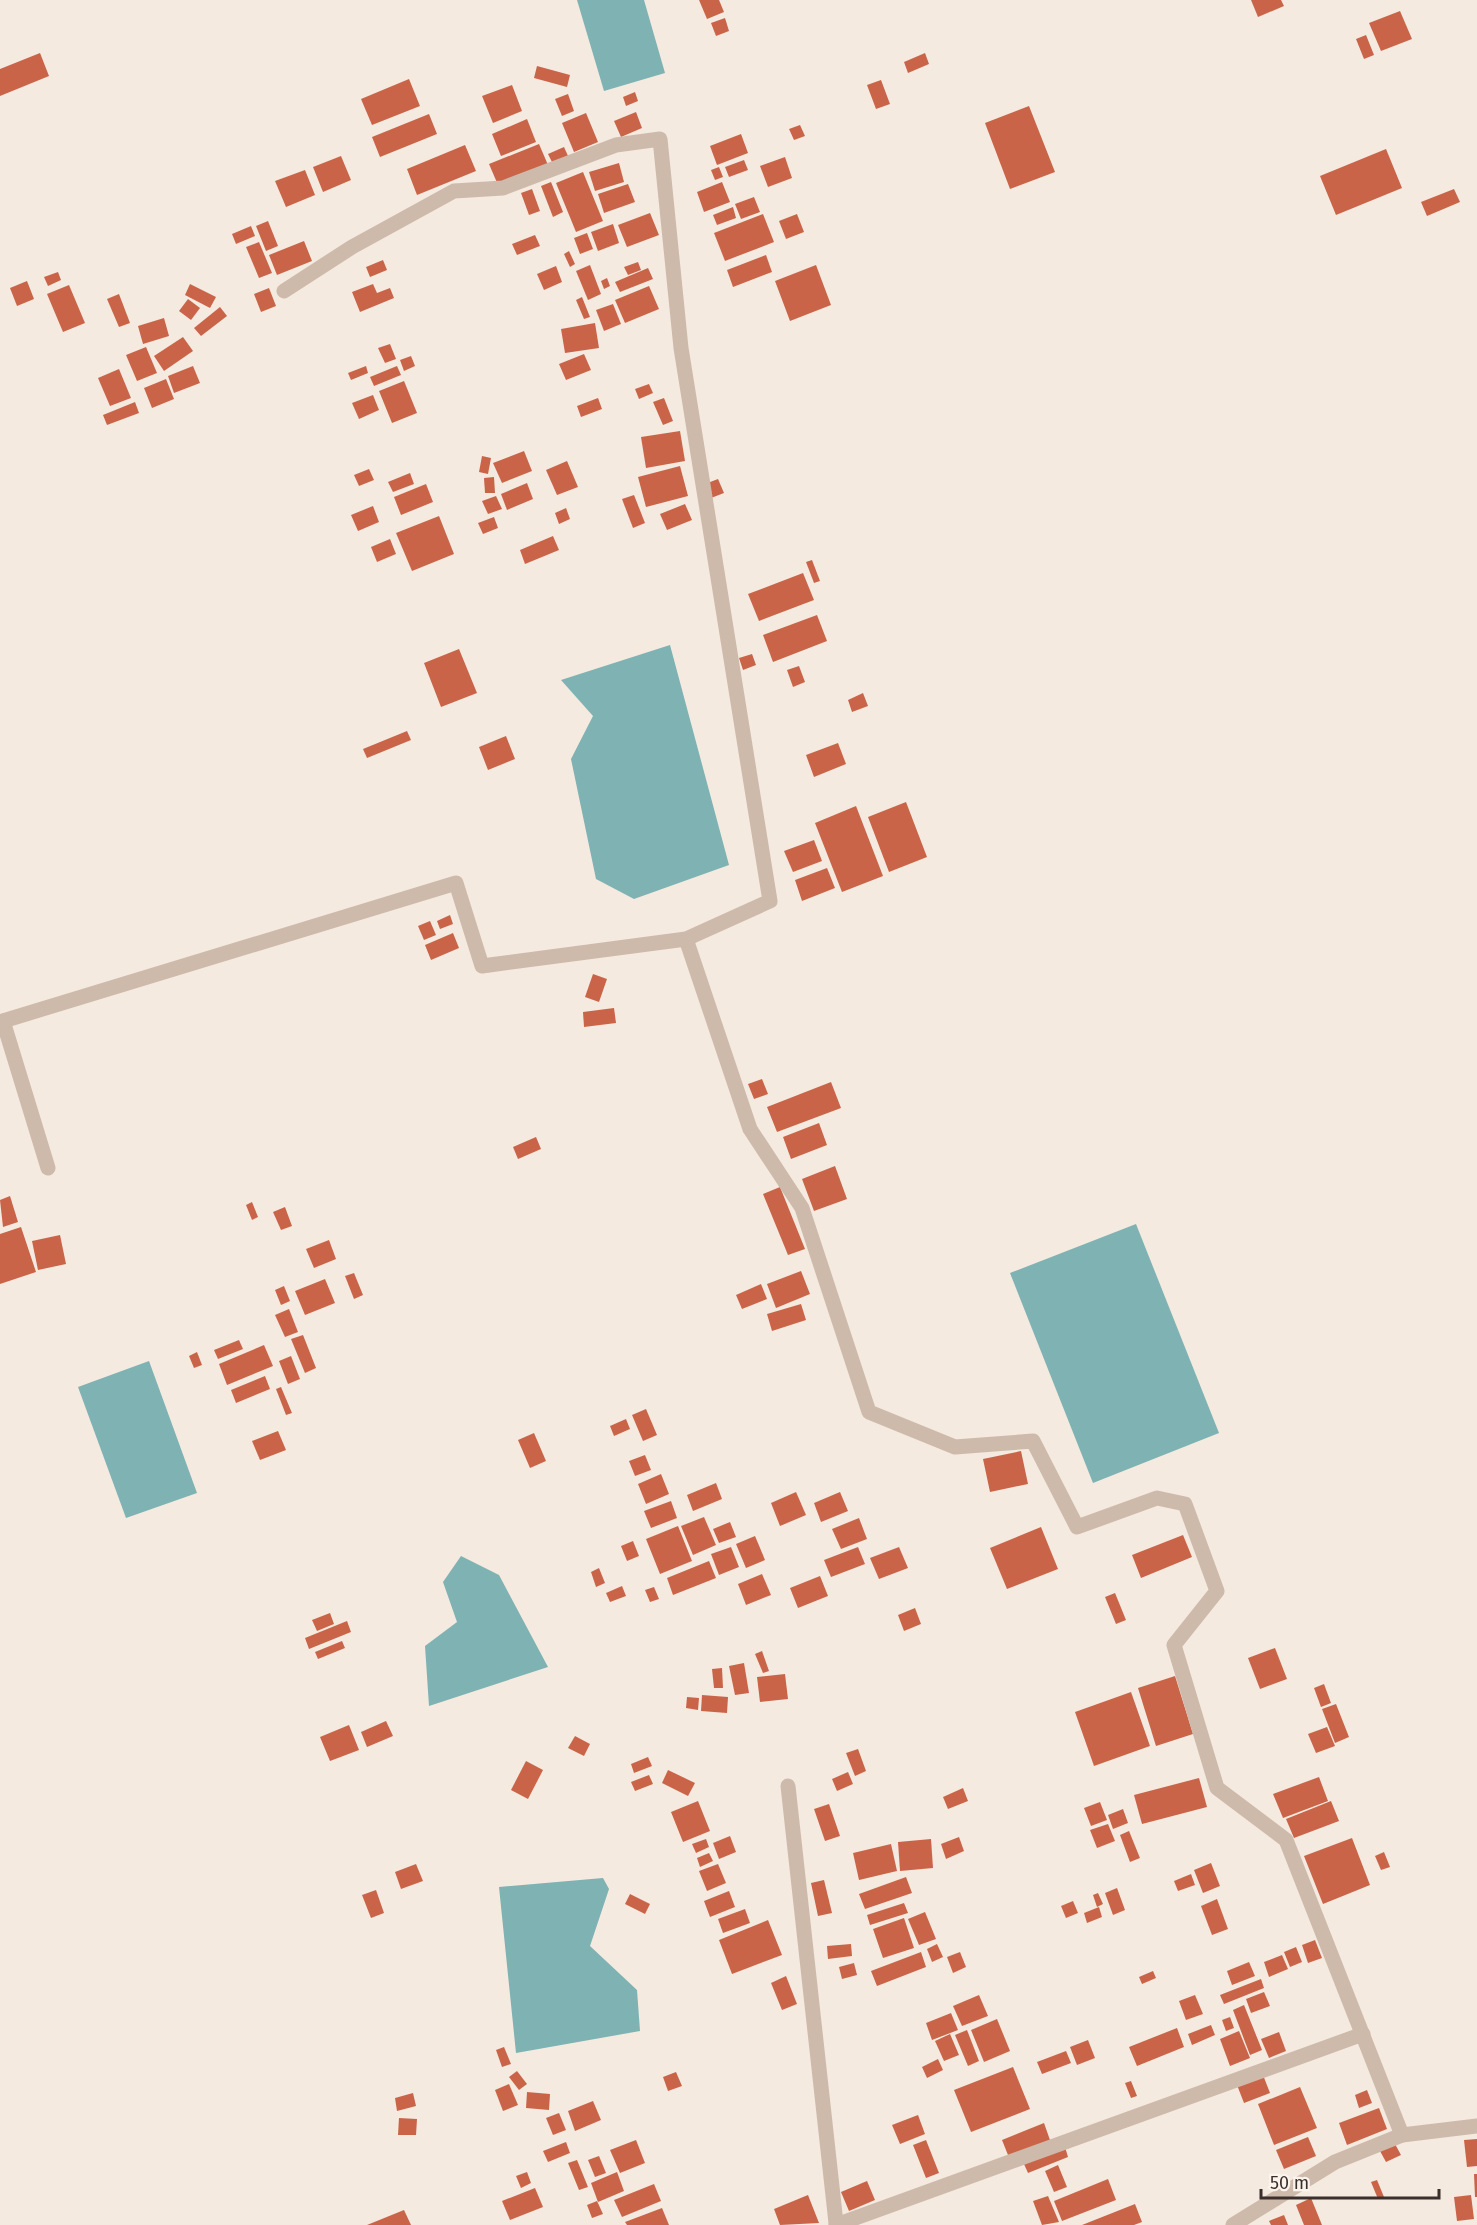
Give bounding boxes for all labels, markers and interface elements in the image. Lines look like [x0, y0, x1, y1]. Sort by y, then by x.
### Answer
scale bar [1261, 2162, 1440, 2200]
text: 50 m [1270, 2172, 1309, 2194]

